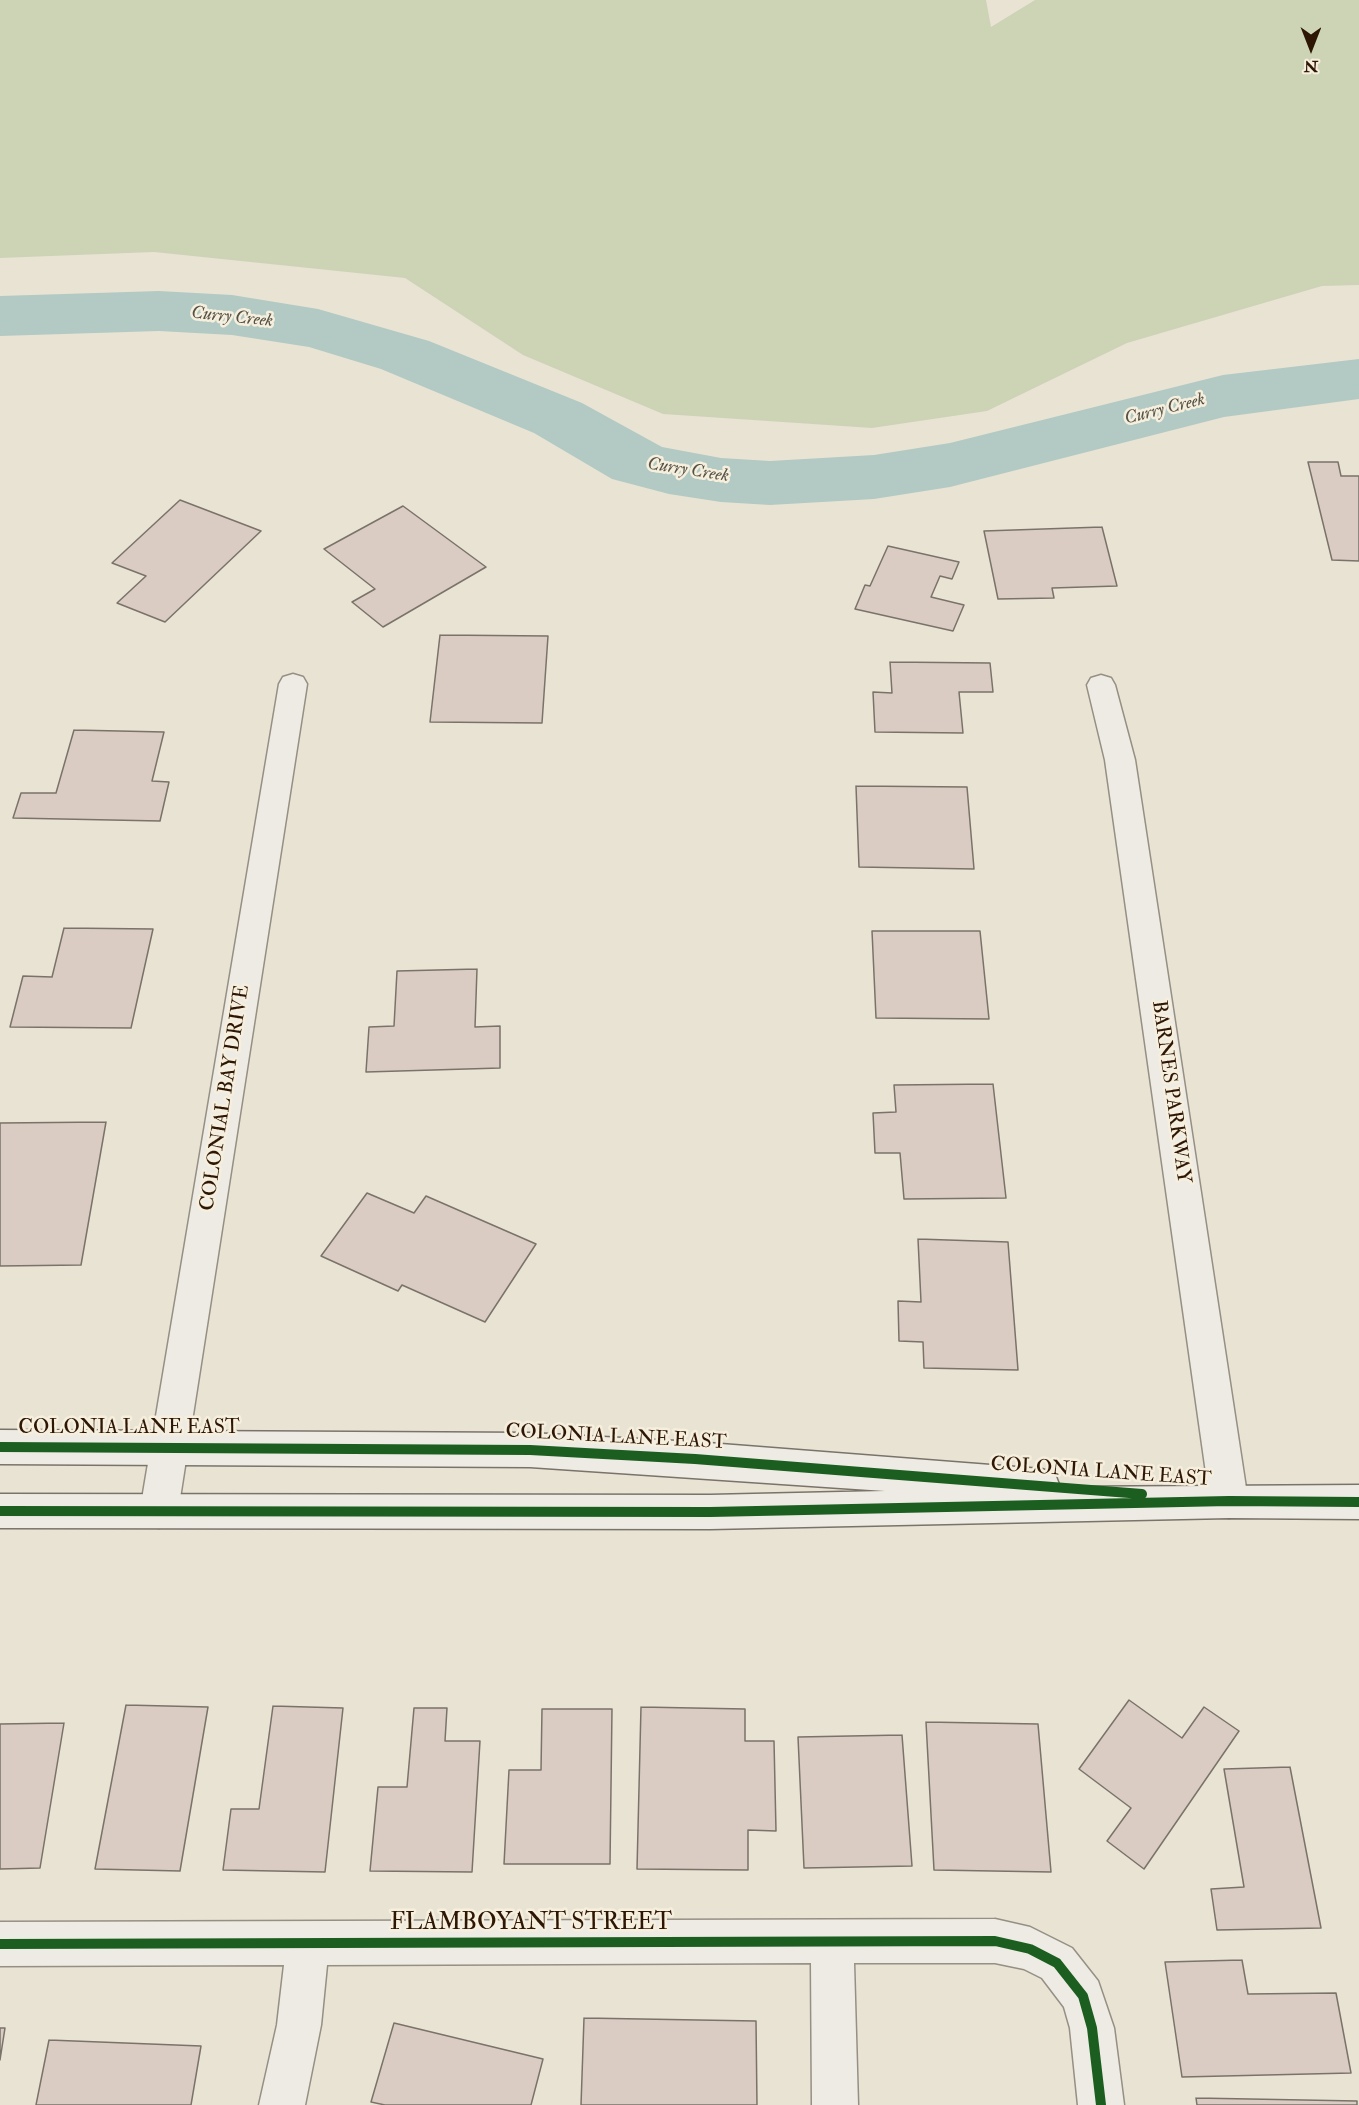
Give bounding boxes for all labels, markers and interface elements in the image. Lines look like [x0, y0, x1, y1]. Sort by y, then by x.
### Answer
north arrow [1281, 18, 1341, 78]
text: N [1304, 56, 1318, 76]
water label: Curry Creek [190, 303, 274, 333]
water label: Curry Creek [1123, 390, 1207, 430]
water label: Curry Creek [646, 454, 730, 488]
street label: COLONIAL BAY DRIVE [196, 983, 256, 1213]
street label: BARNES PARKWAY [1145, 999, 1195, 1185]
street label: COLONIA LANE EAST [18, 1417, 240, 1441]
street label: COLONIA LANE EAST [505, 1420, 727, 1456]
street label: COLONIA LANE EAST [990, 1453, 1212, 1493]
street label: FLAMBOYANT STREET [390, 1910, 672, 1938]

